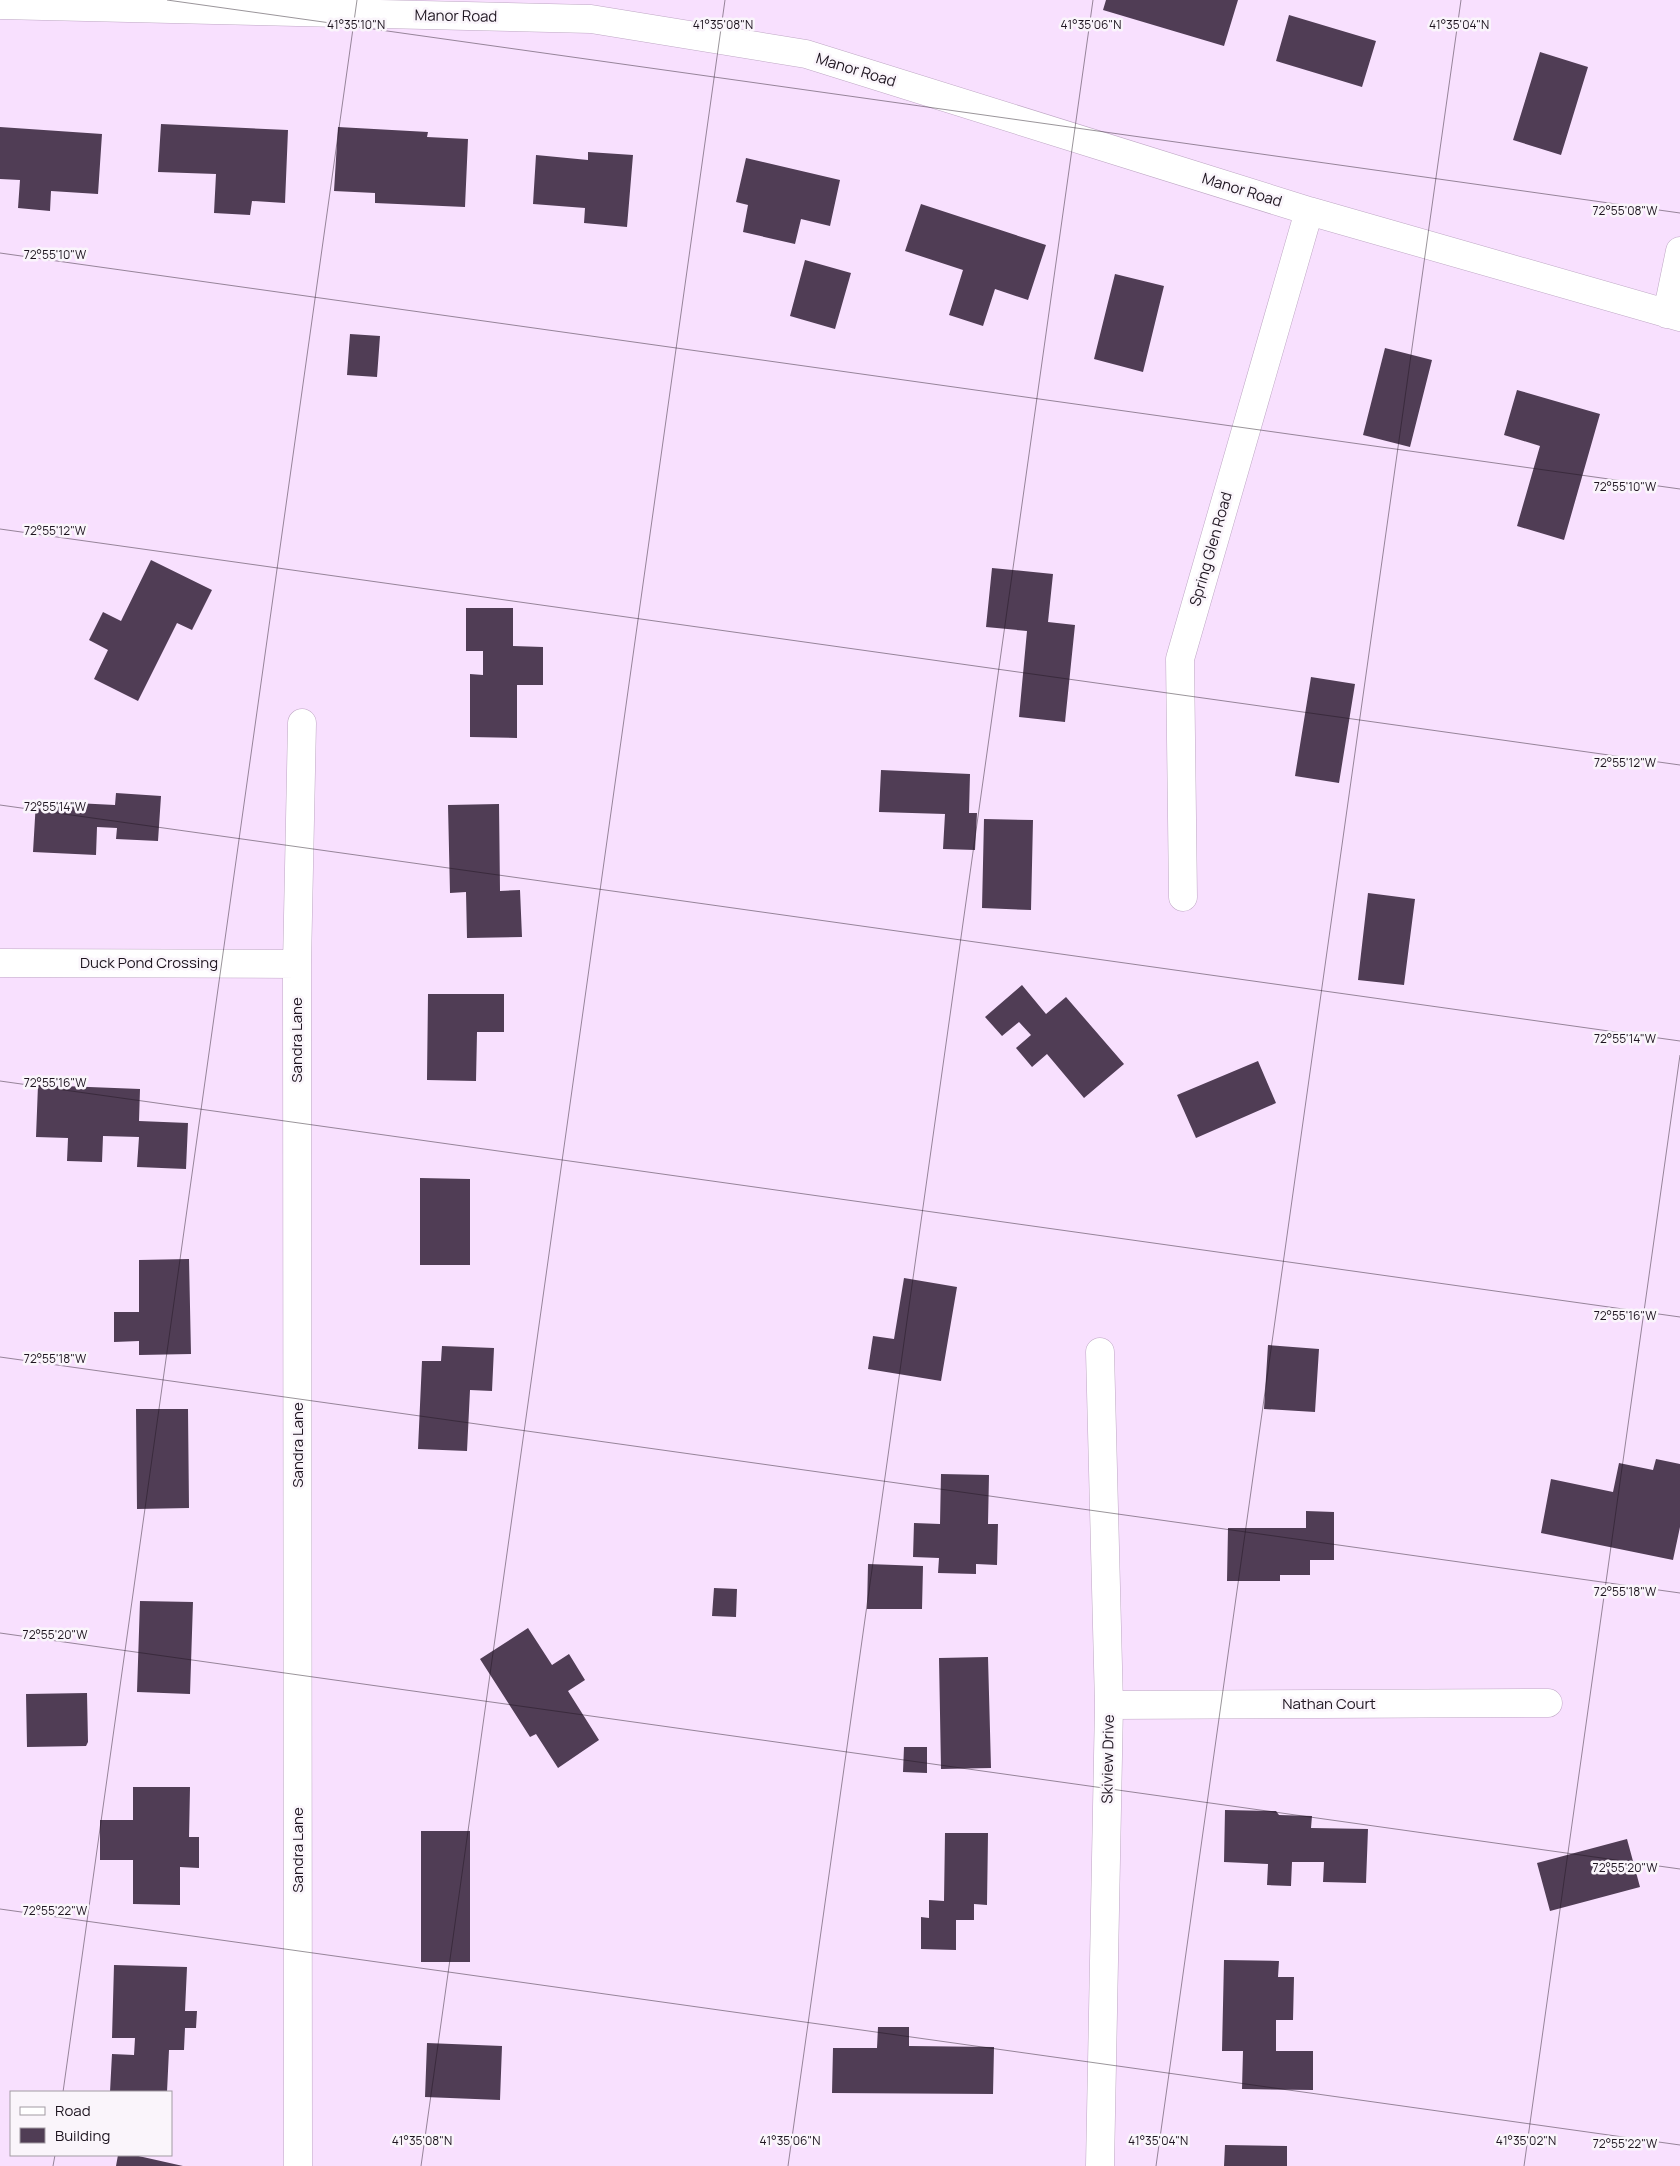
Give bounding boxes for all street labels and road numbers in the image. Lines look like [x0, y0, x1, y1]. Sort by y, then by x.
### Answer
street label: Manor Road [415, 4, 498, 27]
street label: Manor Road [814, 47, 899, 92]
street label: Manor Road [1200, 167, 1285, 212]
street label: Spring Glen Road [1184, 489, 1237, 608]
street label: Duck Pond Crossing [80, 952, 218, 973]
street label: Sandra Lane [286, 997, 307, 1083]
street label: Sandra Lane [287, 1402, 308, 1488]
street label: Nathan Court [1282, 1693, 1376, 1714]
street label: Skiview Drive [1096, 1714, 1119, 1804]
street label: Sandra Lane [287, 1807, 308, 1893]

